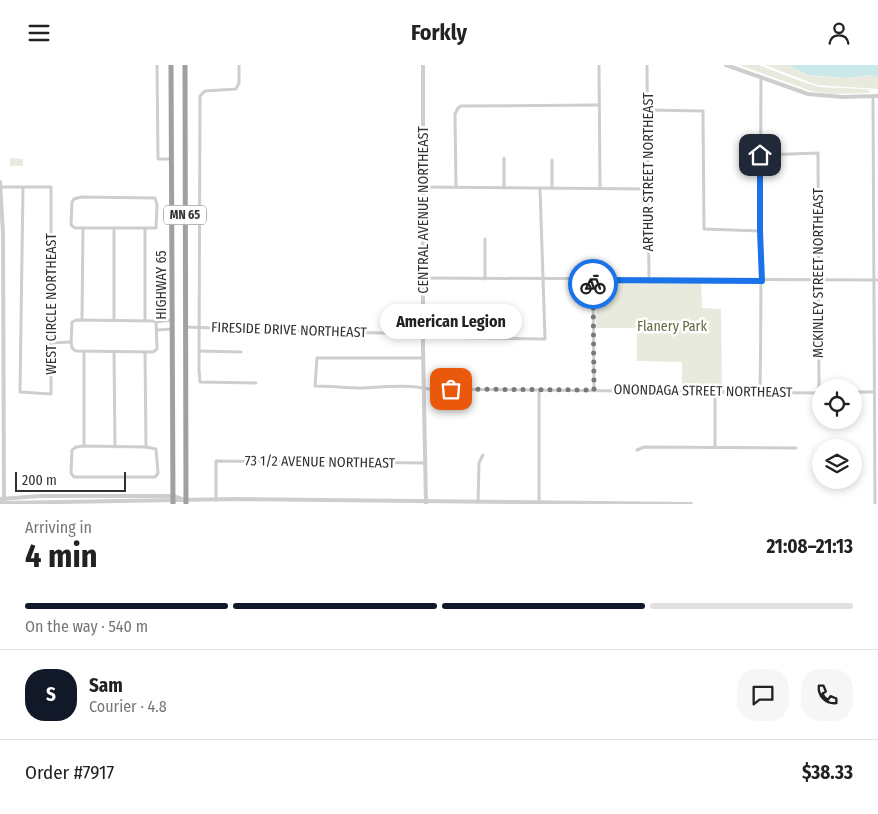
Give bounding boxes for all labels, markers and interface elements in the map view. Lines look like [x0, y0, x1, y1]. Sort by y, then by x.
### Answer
icon: menu [25, 19, 53, 47]
text: Forkly [411, 19, 467, 46]
icon: person [825, 19, 853, 47]
street label: ARTHUR STREET NORTHEAST [640, 92, 657, 252]
street label: CENTRAL AVENUE NORTHEAST [415, 126, 432, 294]
pin [739, 134, 781, 176]
icon: home [746, 141, 774, 169]
street label: MCKINLEY STREET NORTHEAST [810, 188, 827, 358]
road number: MN 65 [164, 205, 206, 225]
street label: WEST CIRCLE NORTHEAST [43, 233, 60, 375]
street label: HIGHWAY 65 [153, 250, 170, 320]
courier [568, 259, 618, 309]
icon: bike [579, 270, 607, 298]
callout: American Legion [380, 304, 522, 339]
text: American Legion [396, 312, 506, 331]
park label: Flanery Park [637, 318, 708, 335]
street label: FIRESIDE DRIVE NORTHEAST [211, 319, 368, 341]
pin [430, 368, 472, 410]
icon: bag [437, 375, 465, 403]
map controls [812, 379, 862, 489]
button: locate [812, 379, 862, 429]
street label: ONONDAGA STREET NORTHEAST [613, 381, 793, 401]
button: layers [812, 439, 862, 489]
street label: 73 1/2 AVENUE NORTHEAST [245, 452, 396, 472]
scale bar [15, 469, 126, 492]
text: 200 m [22, 472, 57, 489]
text: Arriving in [25, 518, 92, 537]
text: 21:08–21:13 [766, 535, 853, 558]
text: 4 min [25, 537, 98, 575]
text: On the way · 540 m [25, 617, 148, 636]
button: chat [737, 669, 789, 721]
button: phone [801, 669, 853, 721]
text: Sam [89, 674, 123, 697]
text: S [46, 683, 56, 706]
text: Courier · 4.8 [89, 697, 167, 716]
text: Order #7917 [25, 761, 114, 784]
text: $38.33 [802, 761, 853, 784]

